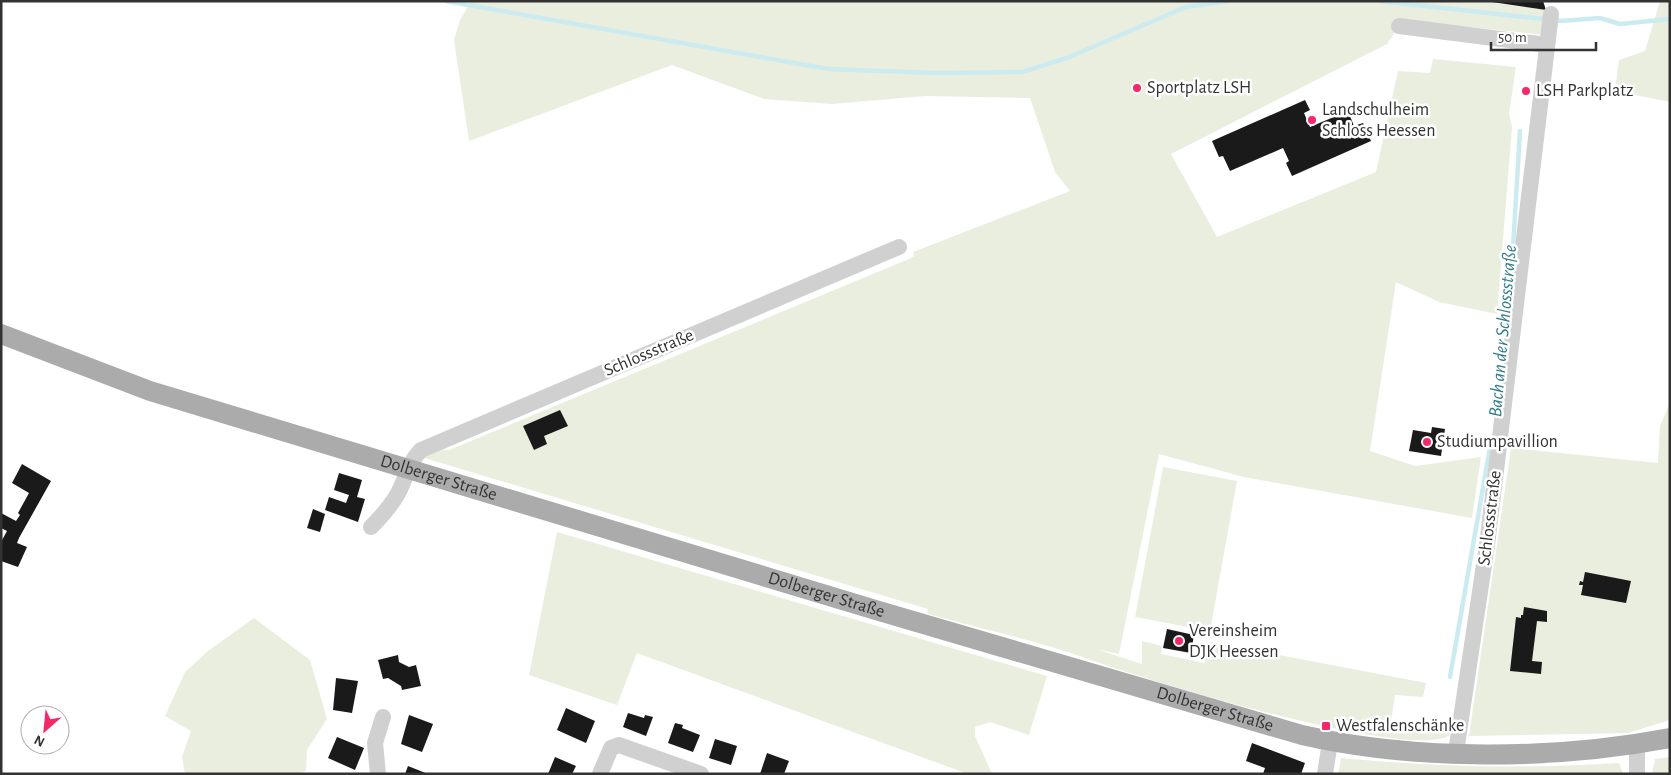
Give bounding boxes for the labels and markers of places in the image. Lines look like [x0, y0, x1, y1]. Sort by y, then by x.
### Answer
place label: Sportplatz LSH [1147, 79, 1251, 97]
marker: Sportplatz LSH [1131, 82, 1143, 94]
place label: LSH Parkplatz [1536, 82, 1633, 100]
marker: LSH Parkplatz [1520, 85, 1532, 97]
place label: Landschulheim Schloss Heessen [1322, 101, 1435, 140]
marker: Landschulheim Schloss Heessen [1306, 114, 1318, 126]
place label: Studiumpavillion [1437, 433, 1558, 451]
marker: Studiumpavillion [1421, 436, 1433, 448]
place label: Vereinsheim DJK Heessen [1189, 622, 1278, 661]
marker: Vereinsheim DJK Heessen [1173, 635, 1185, 647]
place label: Westfalenschänke [1336, 717, 1464, 735]
marker: Westfalenschänke [1320, 720, 1332, 732]

